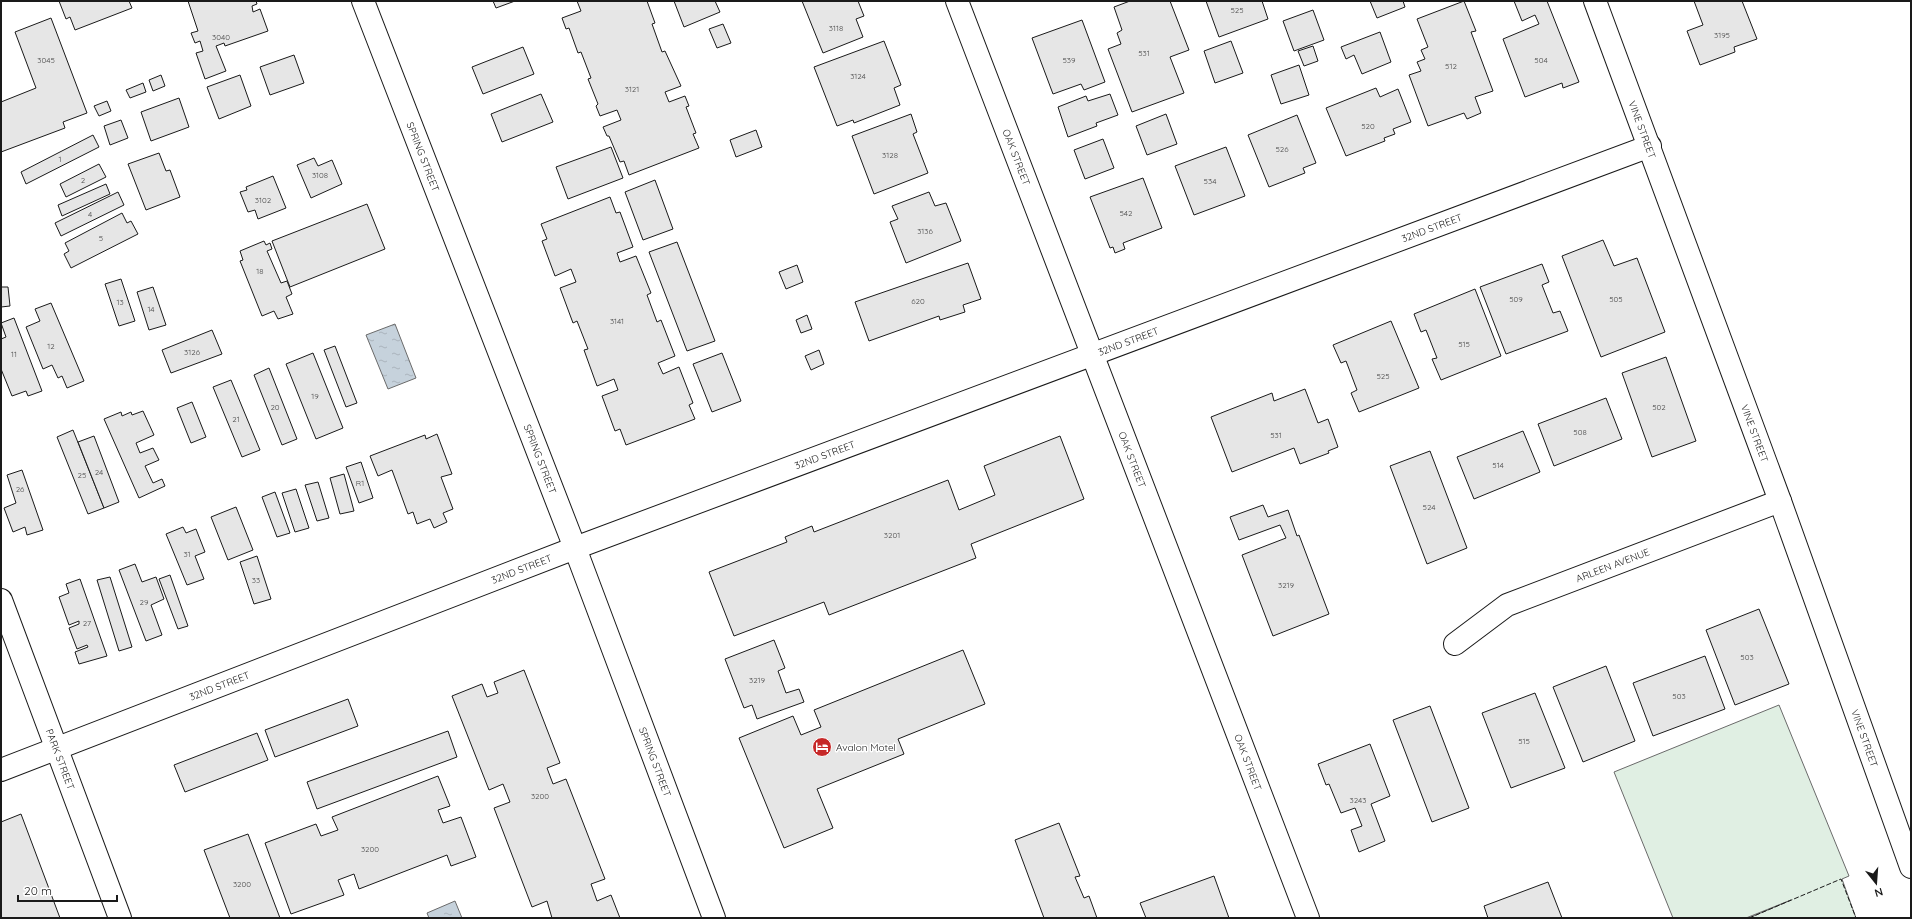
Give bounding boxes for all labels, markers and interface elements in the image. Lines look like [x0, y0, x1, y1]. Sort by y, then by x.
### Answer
house number: 525 [1230, 5, 1244, 15]
house number: 3118 [829, 23, 843, 33]
house number: 3195 [1714, 30, 1730, 40]
house number: 3040 [212, 32, 230, 42]
house number: 531 [1138, 48, 1150, 58]
house number: 3045 [37, 55, 55, 65]
house number: 539 [1062, 55, 1076, 65]
house number: 504 [1534, 55, 1548, 65]
house number: 512 [1445, 61, 1457, 71]
house number: 3124 [850, 71, 866, 81]
house number: 3121 [625, 84, 639, 94]
street label: VINE STREET [1626, 99, 1659, 160]
street label: SPRING STREET [404, 120, 443, 193]
house number: 520 [1361, 121, 1375, 131]
street label: OAK STREET [1000, 127, 1033, 187]
house number: 526 [1275, 144, 1289, 154]
house number: 3128 [882, 150, 898, 160]
house number: 1 [59, 154, 62, 164]
house number: 3108 [312, 170, 328, 180]
house number: 2 [81, 175, 86, 185]
house number: 534 [1204, 176, 1216, 186]
house number: 3102 [255, 195, 272, 205]
house number: 542 [1119, 208, 1133, 218]
house number: 4 [88, 209, 92, 219]
street label: 32ND STREET [1399, 210, 1464, 245]
house number: 3136 [917, 226, 934, 236]
house number: 5 [99, 233, 103, 243]
house number: 18 [256, 266, 264, 276]
house number: 509 [1509, 294, 1523, 304]
house number: 505 [1609, 294, 1623, 304]
house number: 620 [911, 296, 925, 306]
house number: 13 [116, 297, 124, 307]
house number: 14 [147, 304, 155, 314]
house number: 3141 [610, 316, 624, 326]
street label: 32ND STREET [1096, 324, 1160, 358]
house number: 515 [1458, 339, 1470, 349]
house number: 12 [47, 341, 55, 351]
house number: 3126 [184, 347, 201, 357]
house number: 11 [11, 349, 17, 359]
house number: 525 [1376, 371, 1390, 381]
house number: 19 [311, 391, 319, 401]
house number: 20 [270, 402, 280, 412]
house number: 502 [1652, 402, 1666, 412]
street label: VINE STREET [1738, 403, 1772, 464]
house number: 21 [232, 414, 240, 424]
street label: SPRING STREET [521, 422, 560, 495]
house number: 508 [1573, 427, 1587, 437]
street label: OAK STREET [1116, 429, 1149, 490]
house number: 531 [1270, 430, 1282, 440]
street label: 32ND STREET [793, 437, 857, 472]
house number: 514 [1492, 460, 1504, 470]
house number: 24 [95, 467, 103, 477]
house number: 25 [78, 470, 86, 480]
house number: R1 [356, 478, 364, 488]
house number: 26 [16, 484, 25, 494]
house number: 524 [1423, 502, 1435, 512]
house number: 3201 [884, 530, 900, 540]
street label: ARLEEN AVENUE [1574, 545, 1652, 585]
house number: 31 [183, 549, 191, 559]
street label: 32ND STREET [489, 551, 554, 586]
house number: 33 [252, 575, 260, 585]
house number: 3219 [1278, 580, 1295, 590]
house number: 29 [140, 597, 149, 607]
house number: 27 [83, 618, 91, 628]
house number: 503 [1740, 652, 1754, 662]
street label: 32ND STREET [187, 668, 251, 703]
house number: 3219 [749, 675, 766, 685]
house number: 503 [1672, 691, 1686, 701]
street label: VINE STREET [1849, 707, 1881, 769]
street label: SPRING STREET [636, 725, 674, 798]
street label: PARK STREET [43, 727, 78, 791]
street label: OAK STREET [1232, 732, 1265, 792]
hotel icon: Avalon Motel [811, 736, 833, 758]
house number: 515 [1518, 736, 1530, 746]
place label: Avalon Motel [836, 741, 896, 754]
house number: 3200 [531, 791, 549, 801]
house number: 3243 [1350, 795, 1366, 805]
house number: 3200 [361, 844, 379, 854]
north arrow [1856, 863, 1896, 903]
scale bar [18, 877, 117, 903]
house number: 3200 [233, 879, 251, 889]
text: 20 m [24, 883, 52, 898]
text: N [1873, 885, 1885, 900]

